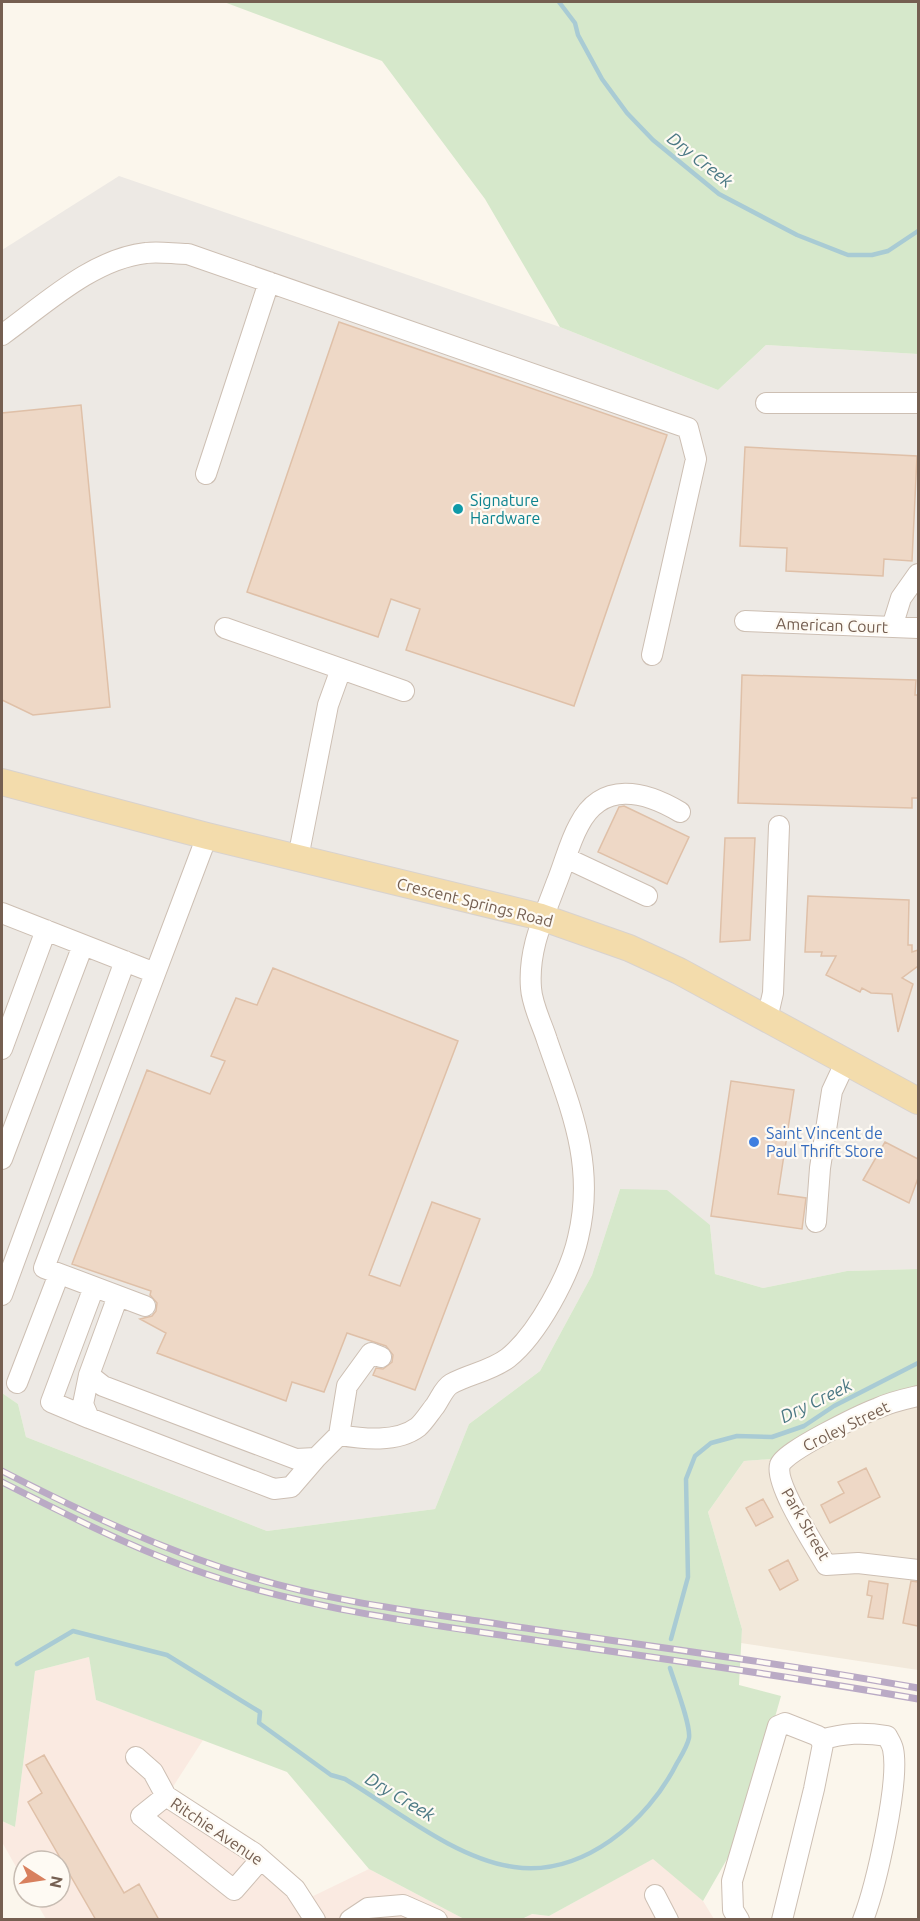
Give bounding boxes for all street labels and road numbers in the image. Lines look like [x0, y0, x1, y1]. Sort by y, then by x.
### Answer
street label: American Court [776, 614, 889, 636]
street label: Crescent Springs Road [395, 874, 555, 930]
street label: Croley Street [800, 1397, 893, 1455]
street label: Park Street [778, 1485, 834, 1564]
street label: Ritchie Avenue [168, 1794, 266, 1868]

